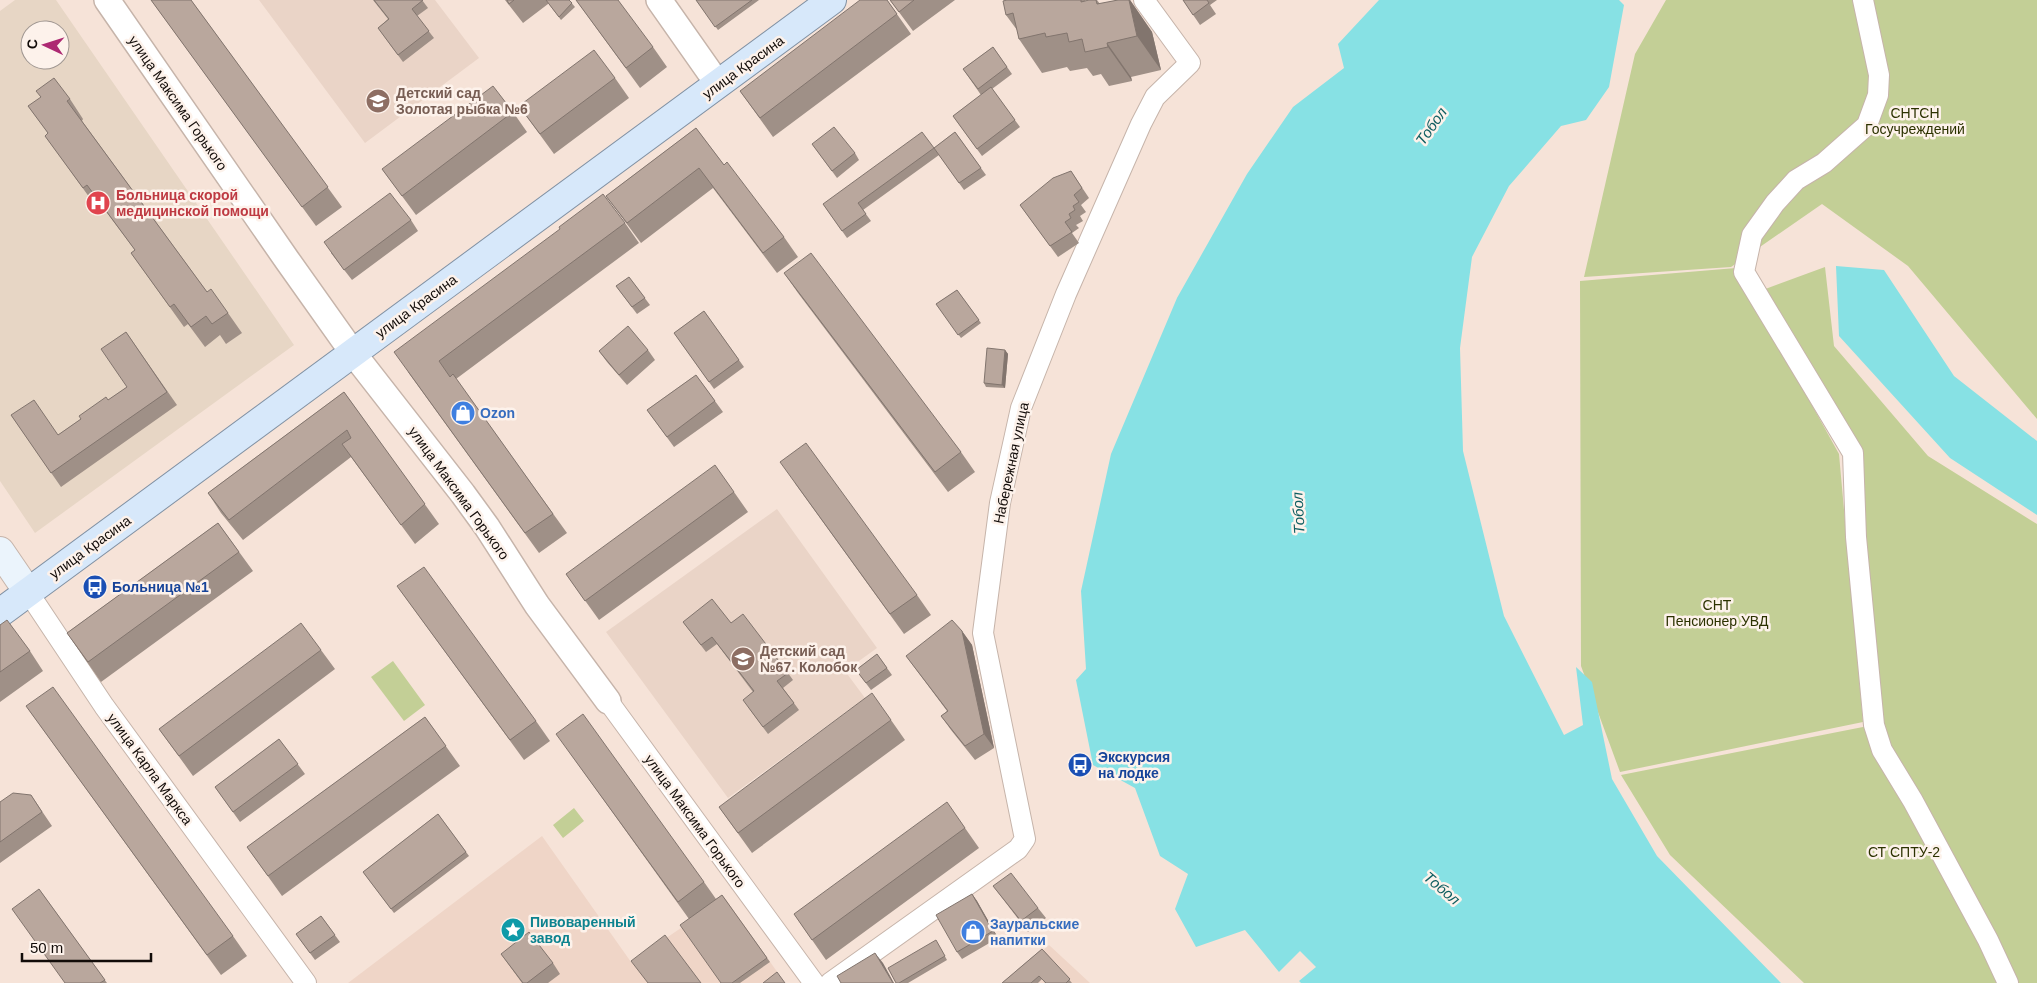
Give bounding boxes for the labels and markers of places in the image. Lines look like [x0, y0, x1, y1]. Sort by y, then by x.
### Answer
place label: Детский сад Золотая рыбка №6 [396, 85, 528, 117]
school or university icon: Детский сад Золотая рыбка №6 [365, 88, 391, 114]
place label: Больница скорой медицинской помощи [116, 187, 269, 219]
hospital icon: Больница скорой медицинской помощи [85, 190, 111, 216]
shop icon: Ozon [450, 400, 476, 426]
place label: Ozon [480, 405, 515, 421]
bus stop icon: Больница №1 [82, 574, 108, 600]
place label: Больница №1 [112, 579, 209, 595]
place label: Детский сад №67. Колобок [760, 643, 858, 675]
school or university icon: Детский сад №67. Колобок [730, 646, 756, 672]
place label: Экскурсия на лодке [1098, 749, 1170, 781]
bus stop icon: Экскурсия на лодке [1067, 752, 1093, 778]
place label: Пивоваренный завод [530, 914, 636, 946]
place label: Зауральские напитки [990, 916, 1079, 948]
place icon: Пивоваренный завод [500, 917, 526, 943]
shop icon: Зауральские напитки [960, 919, 986, 945]

